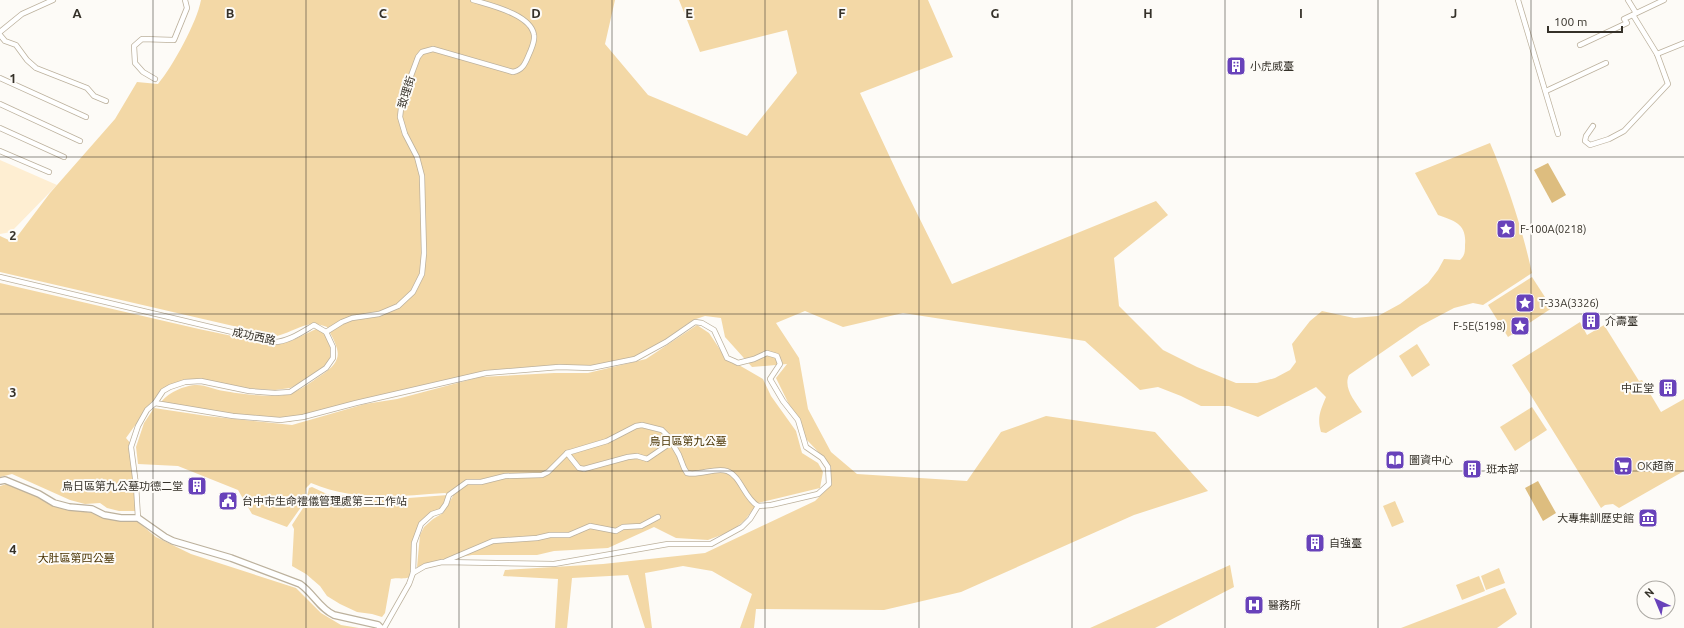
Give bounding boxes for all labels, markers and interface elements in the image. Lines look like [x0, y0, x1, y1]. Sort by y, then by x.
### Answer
text: A [72, 6, 82, 20]
text: B [226, 6, 235, 20]
text: C [379, 6, 388, 20]
text: D [531, 6, 541, 20]
text: E [685, 6, 693, 20]
text: F [838, 6, 846, 20]
text: G [991, 6, 1000, 20]
text: H [1143, 6, 1153, 20]
text: I [1299, 6, 1303, 20]
text: J [1451, 6, 1457, 20]
scale bar [1548, 8, 1622, 34]
text: 100 m [1554, 15, 1587, 28]
building icon: 小虎威臺 [1225, 55, 1247, 77]
place label: 小虎威臺 [1250, 60, 1294, 72]
text: 1 [9, 71, 17, 85]
street label: 致理街 [395, 74, 417, 110]
place icon: F-100A(0218) [1495, 218, 1517, 240]
place label: F-100A(0218) [1520, 223, 1586, 236]
text: 2 [9, 228, 17, 242]
place icon: T-33A(3326) [1514, 292, 1536, 314]
place label: T-33A(3326) [1539, 297, 1599, 310]
building icon: 介壽臺 [1580, 310, 1602, 332]
place icon: F-5E(5198) [1509, 315, 1531, 337]
place label: 介壽臺 [1605, 315, 1638, 327]
place label: F-5E(5198) [1453, 320, 1506, 333]
street label: 成功西路 [231, 326, 277, 346]
building icon: 中正堂 [1657, 377, 1679, 399]
place label: 中正堂 [1621, 382, 1654, 394]
text: 3 [9, 385, 17, 399]
park label: 烏日區第九公墓 [650, 435, 727, 447]
library icon: 圖資中心 [1384, 449, 1406, 471]
place label: 圖資中心 [1409, 454, 1453, 466]
supermarket icon: OK超商 [1612, 455, 1634, 477]
building icon: 班本部 [1461, 458, 1483, 480]
place label: OK超商 [1637, 460, 1674, 472]
place label: 班本部 [1486, 463, 1519, 475]
building icon: 烏日區第九公墓功德二堂 [186, 475, 208, 497]
place label: 烏日區第九公墓功德二堂 [62, 480, 183, 492]
public building icon: 台中市生命禮儀管理處第三工作站 [217, 490, 239, 512]
place label: 台中市生命禮儀管理處第三工作站 [242, 495, 407, 507]
museum icon: 大專集訓歷史館 [1637, 507, 1659, 529]
place label: 大專集訓歷史館 [1557, 512, 1634, 524]
building icon: 自強臺 [1304, 532, 1326, 554]
place label: 自強臺 [1329, 537, 1362, 549]
text: 4 [9, 542, 17, 556]
park label: 大肚區第四公墓 [38, 552, 115, 564]
north arrow [1636, 580, 1676, 620]
text: N [1642, 586, 1656, 600]
hospital icon: 醫務所 [1243, 594, 1265, 616]
place label: 醫務所 [1268, 599, 1301, 611]

